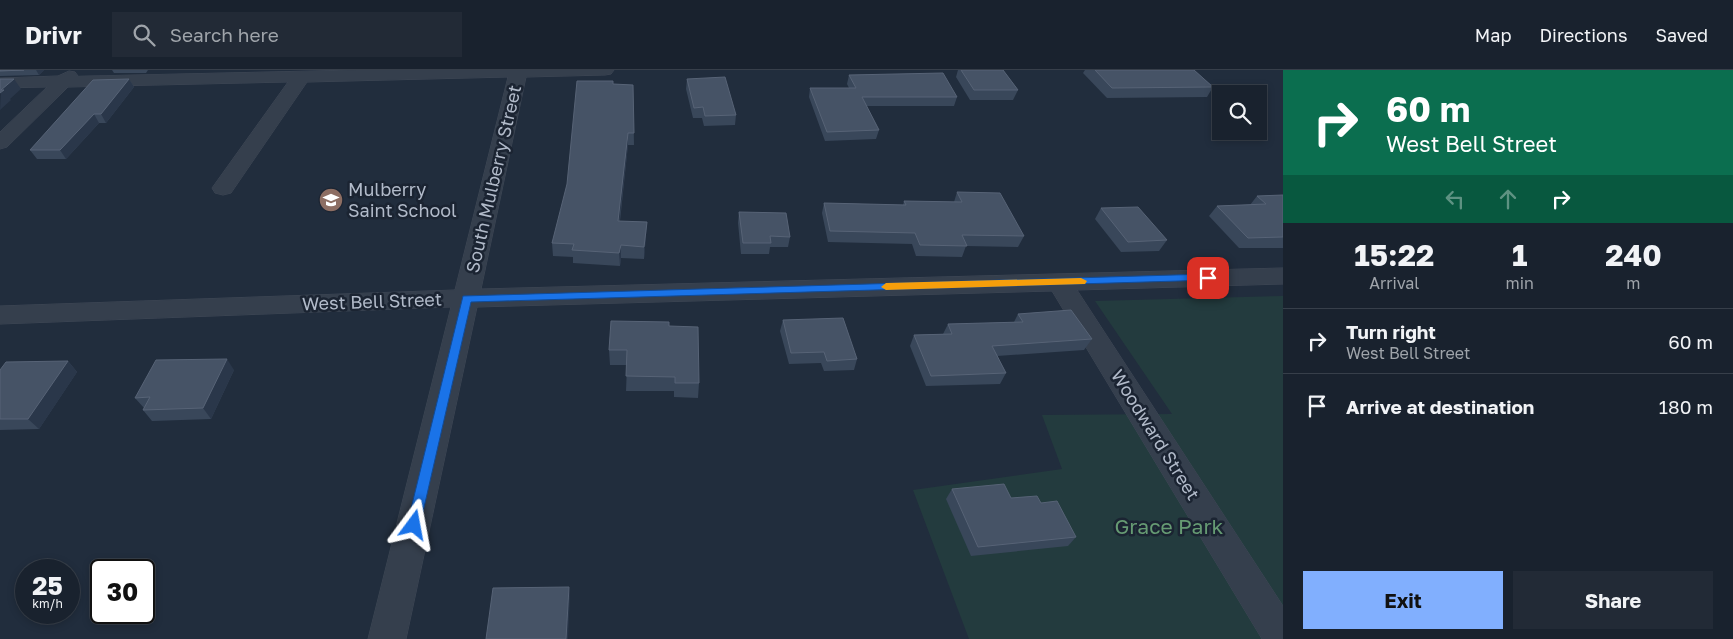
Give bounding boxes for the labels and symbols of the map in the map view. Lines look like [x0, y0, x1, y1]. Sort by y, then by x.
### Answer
street label: South Mulberry Street [461, 83, 525, 275]
place label: Mulberry Saint School [348, 178, 457, 221]
school or university icon: Mulberry Saint School [318, 187, 344, 213]
pin [1187, 257, 1229, 299]
street label: West Bell Street [302, 288, 442, 314]
street label: Woodward Street [1107, 365, 1205, 504]
position arrow [387, 498, 439, 550]
park label: Grace Park [1115, 513, 1224, 539]
speed limit sign: 30 [90, 559, 155, 624]

